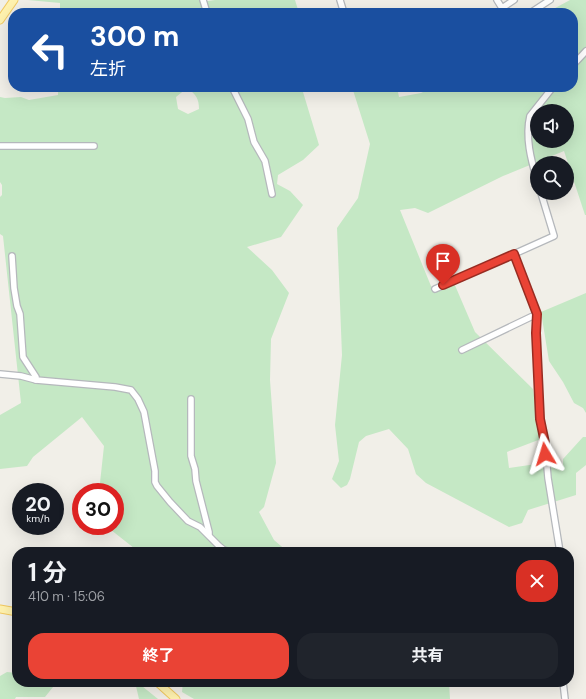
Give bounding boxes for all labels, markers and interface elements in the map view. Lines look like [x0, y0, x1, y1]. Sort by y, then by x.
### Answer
text: 300 m [90, 18, 179, 55]
icon: left [24, 24, 76, 76]
text: 左折 [90, 57, 126, 81]
map controls [530, 104, 574, 200]
button: sound [530, 104, 574, 148]
button: search [530, 156, 574, 200]
pin [426, 244, 460, 285]
icon: arrive [432, 250, 454, 272]
position arrow [524, 433, 566, 475]
speed limit sign: 30 [72, 483, 124, 535]
text: 20 [25, 491, 51, 517]
text: km/h [26, 512, 50, 525]
text: 1 分 [28, 557, 66, 588]
button: close [516, 560, 558, 602]
text: 410 m · 15:06 [28, 588, 105, 605]
button: 終了 [28, 633, 289, 679]
button: 共有 [297, 633, 558, 679]

